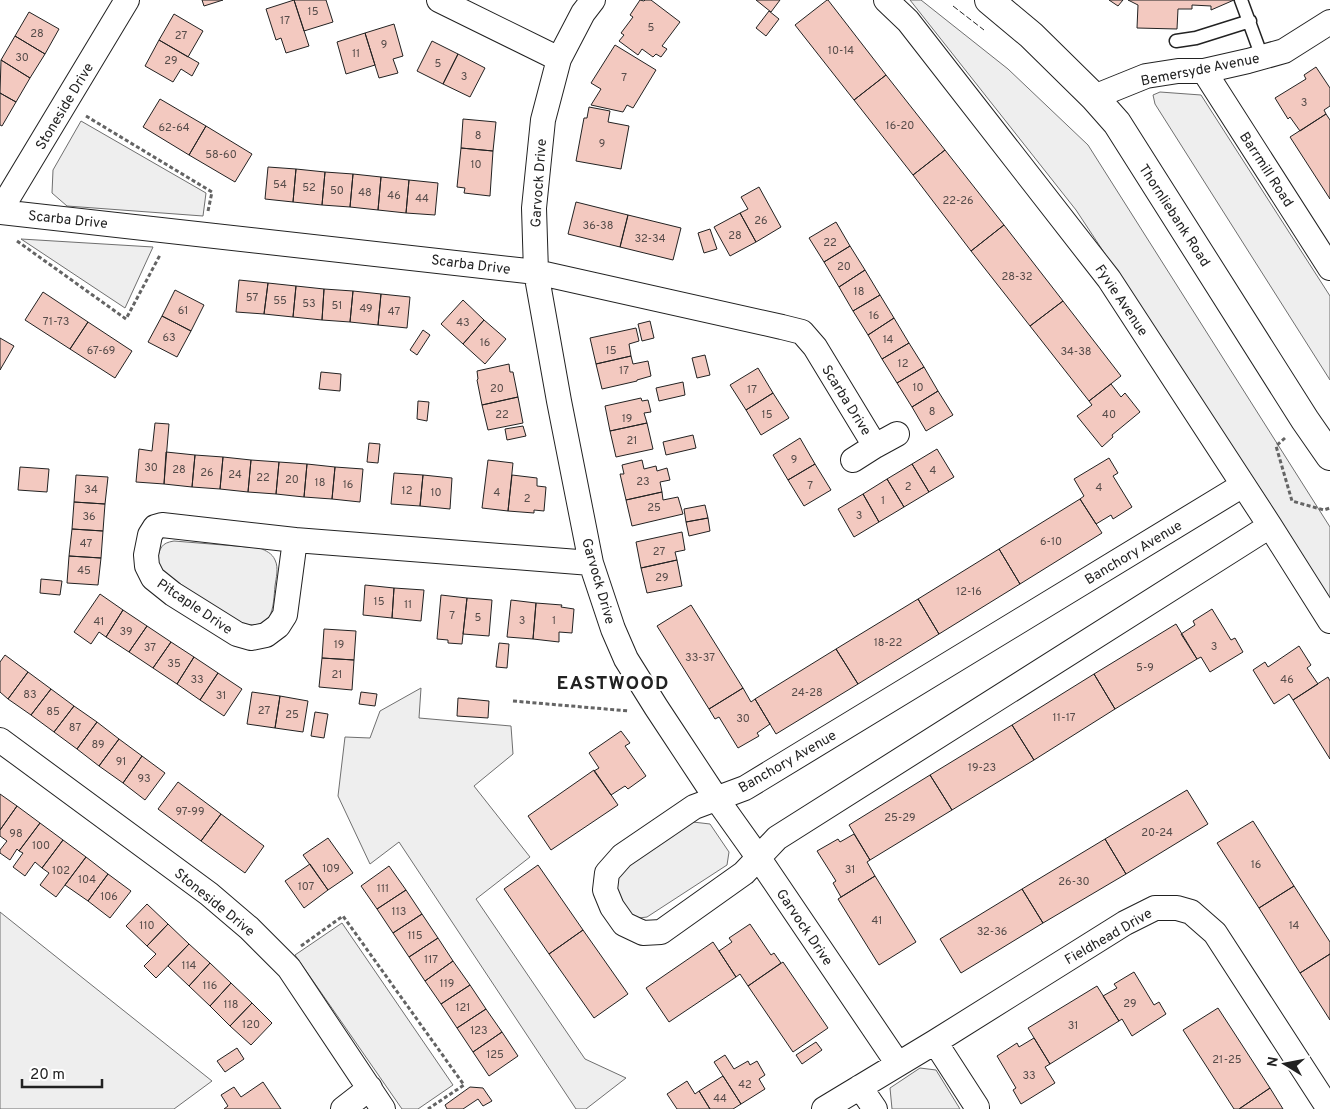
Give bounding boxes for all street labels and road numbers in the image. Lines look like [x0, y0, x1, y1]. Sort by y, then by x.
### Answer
street label: Bemersyde Avenue [1139, 51, 1261, 90]
street label: Stoneside Drive [33, 60, 98, 153]
street label: Barrmill Road [1235, 129, 1296, 211]
street label: Garvock Drive [528, 138, 551, 228]
street label: Thornliebank Road [1134, 161, 1213, 270]
street label: Scarba Drive [27, 208, 108, 233]
street label: Scarba Drive [430, 252, 511, 279]
street label: Fyvie Avenue [1091, 262, 1151, 340]
street label: Scarba Drive [817, 362, 874, 439]
street label: Banchory Avenue [1082, 518, 1185, 589]
street label: Garvock Drive [577, 536, 618, 626]
street label: Pitcaple Drive [153, 576, 235, 639]
street label: Banchory Avenue [736, 727, 840, 797]
street label: Stoneside Drive [170, 866, 258, 941]
street label: Garvock Drive [772, 886, 836, 969]
street label: Fieldhead Drive [1062, 905, 1155, 969]

